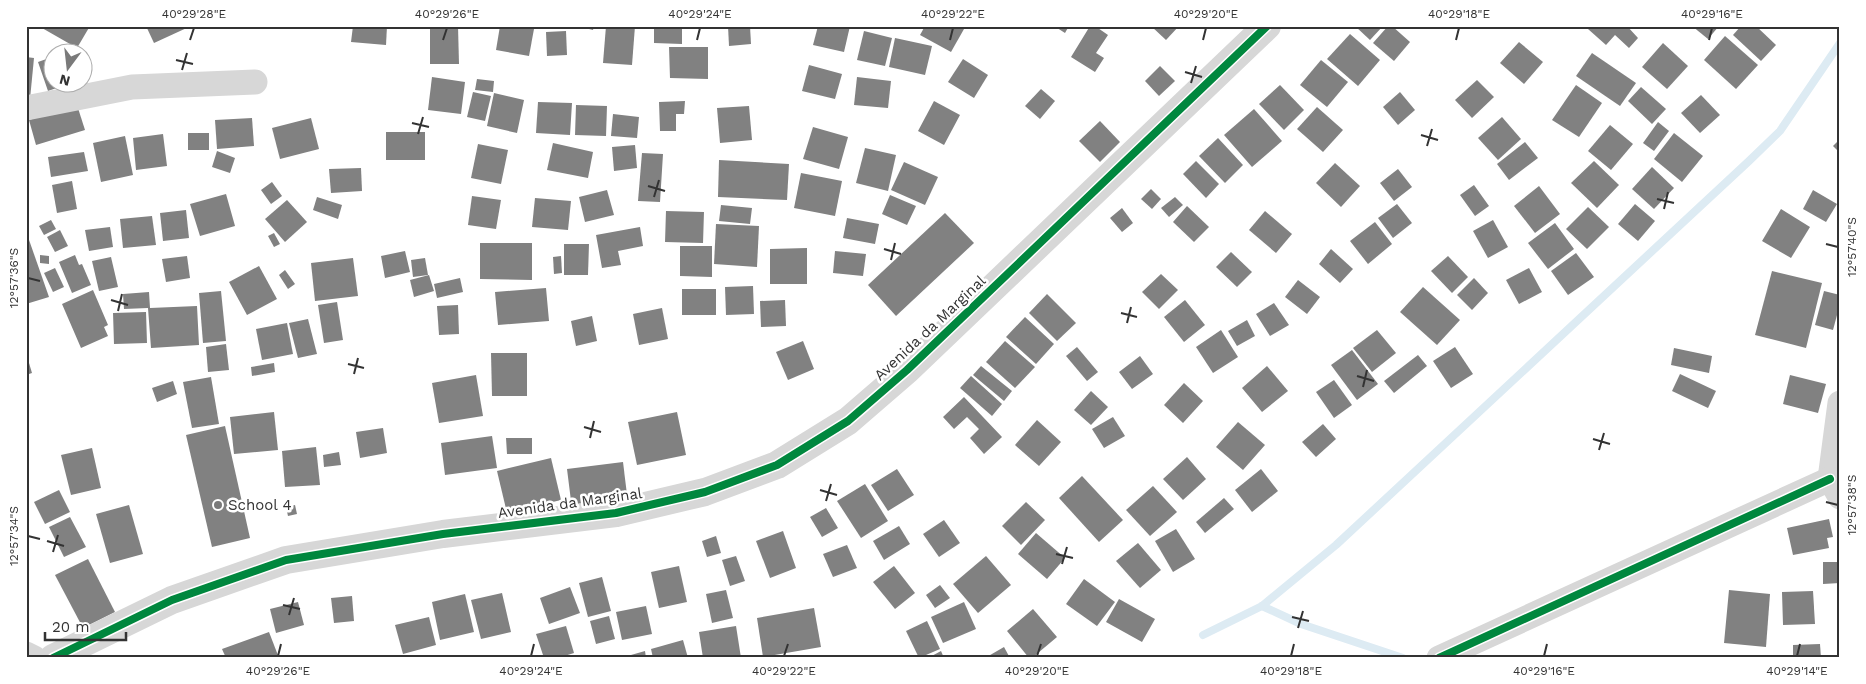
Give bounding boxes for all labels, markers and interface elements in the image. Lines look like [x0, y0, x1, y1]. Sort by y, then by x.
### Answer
text: 40°29'28"E [162, 7, 227, 21]
text: 40°29'26"E [415, 7, 479, 21]
text: 40°29'24"E [668, 7, 732, 21]
text: 40°29'22"E [921, 7, 985, 21]
text: 40°29'20"E [1174, 7, 1239, 21]
text: 40°29'18"E [1428, 7, 1490, 21]
text: 40°29'16"E [1681, 7, 1743, 21]
north arrow [42, 42, 92, 92]
text: N [58, 71, 72, 90]
text: 12°57'40"S [1845, 217, 1859, 277]
text: 12°57'36"S [7, 248, 21, 308]
street label: Avenida da Marginal [871, 271, 990, 384]
text: 12°57'38"S [1845, 475, 1859, 535]
street label: Avenida da Marginal [497, 484, 644, 522]
place label: School 4 [228, 496, 292, 514]
marker: School 4 [212, 499, 224, 511]
text: 12°57'34"S [7, 506, 21, 566]
scale bar [45, 609, 126, 641]
text: 20 m [52, 618, 90, 636]
text: 40°29'26"E [246, 664, 310, 678]
text: 40°29'24"E [499, 664, 563, 678]
text: 40°29'22"E [752, 664, 816, 678]
text: 40°29'20"E [1005, 664, 1070, 678]
text: 40°29'18"E [1260, 664, 1322, 678]
text: 40°29'16"E [1513, 664, 1575, 678]
text: 40°29'14"E [1766, 664, 1828, 678]

